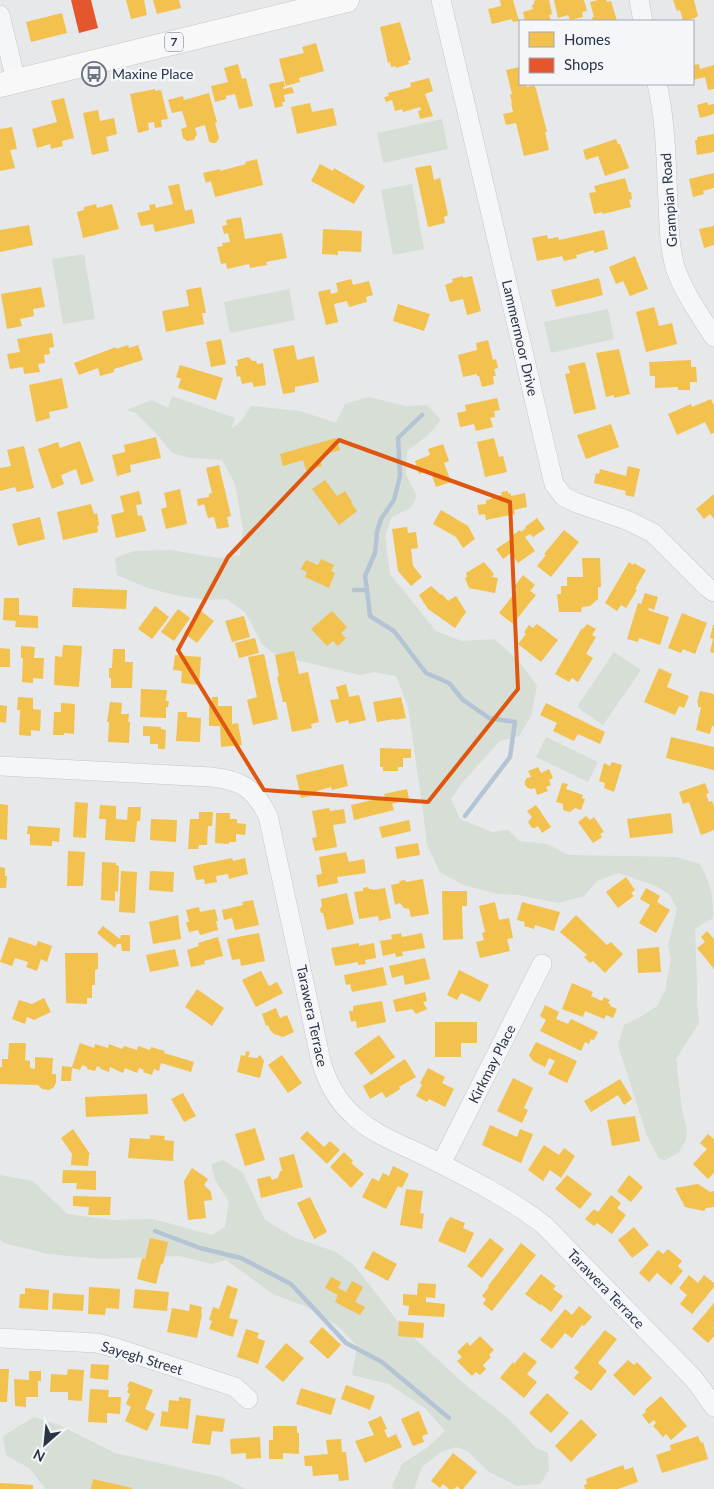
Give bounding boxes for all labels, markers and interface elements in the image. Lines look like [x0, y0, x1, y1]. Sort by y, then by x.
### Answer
legend [519, 20, 694, 85]
text: Homes [564, 30, 610, 48]
road number: 7 [165, 32, 183, 52]
text: Shops [564, 55, 604, 73]
bus stop icon: Maxine Place [81, 61, 107, 87]
place label: Maxine Place [112, 65, 193, 82]
street label: Grampian Road [657, 152, 680, 248]
street label: Lammermoor Drive [499, 278, 542, 398]
street label: Tarawera Terrace [293, 963, 332, 1068]
street label: Kirkmay Place [464, 1022, 519, 1106]
street label: Tarawera Terrace [564, 1245, 649, 1332]
street label: Sayegh Street [99, 1337, 185, 1378]
north arrow [20, 1419, 70, 1469]
text: N [30, 1446, 48, 1466]

